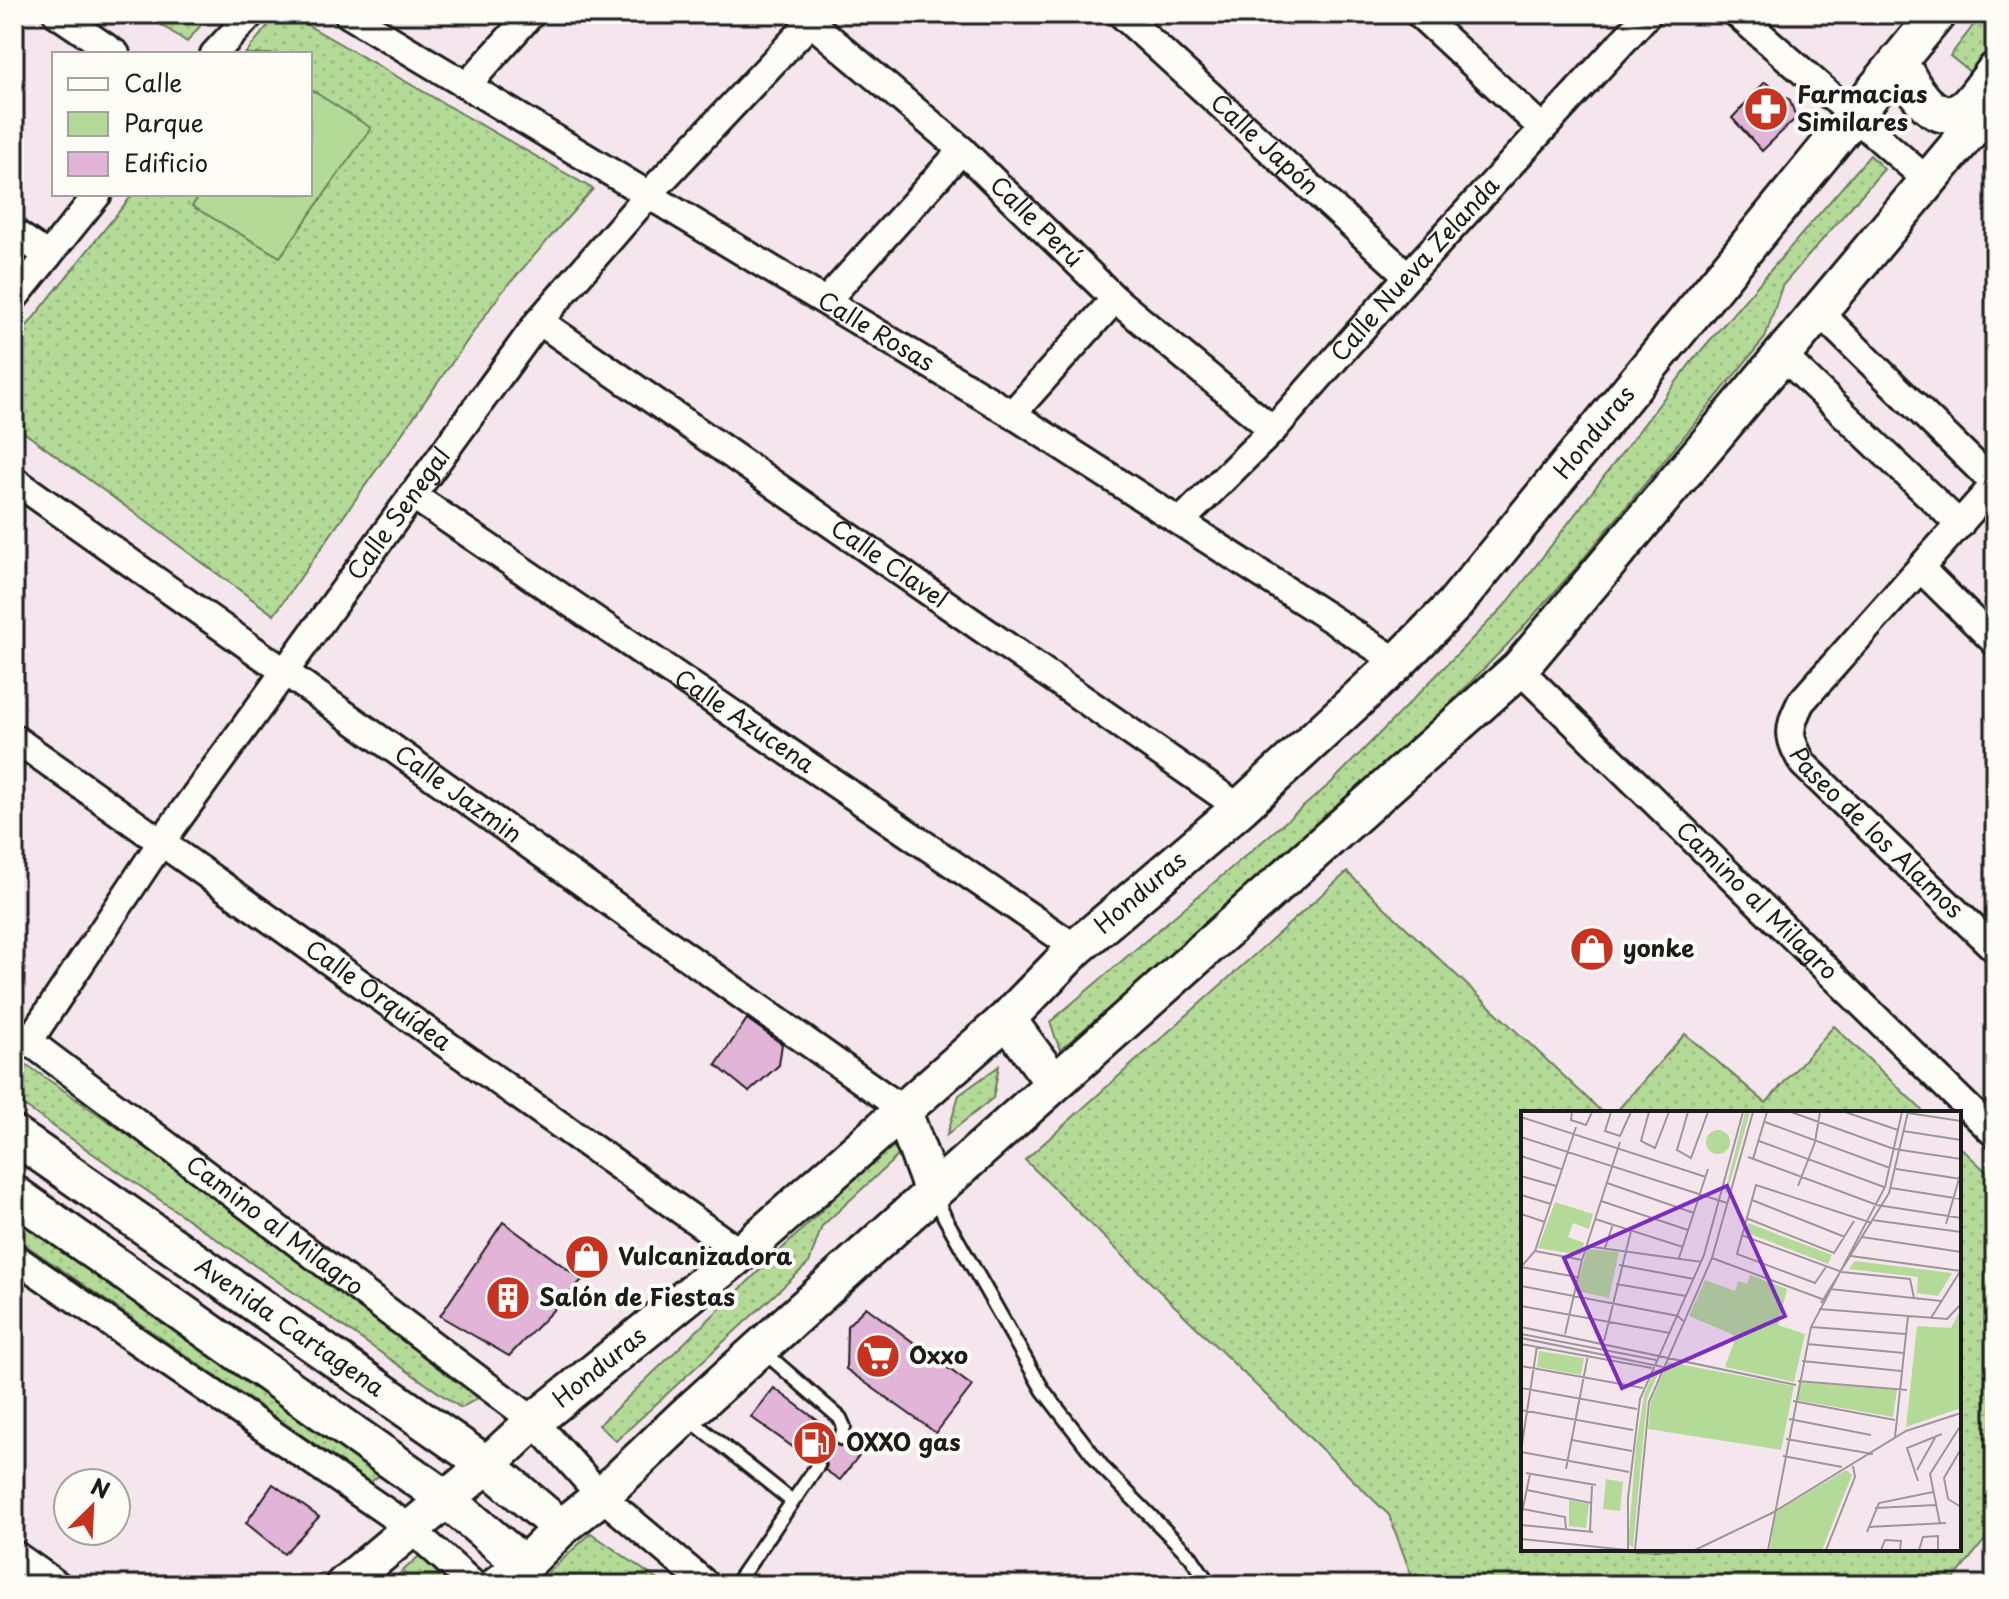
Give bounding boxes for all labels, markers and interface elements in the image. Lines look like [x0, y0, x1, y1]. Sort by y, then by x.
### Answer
legend [52, 52, 312, 196]
text: Calle [124, 64, 182, 100]
place label: Farmacias Similares [1797, 75, 1927, 139]
street label: Calle Japón [1203, 84, 1328, 202]
pharmacy icon: Farmacias Similares [1742, 85, 1790, 133]
text: Parque [124, 104, 204, 140]
text: Edificio [124, 144, 208, 180]
street label: Calle Perú [983, 167, 1092, 274]
street label: Calle Nueva Zelanda [1321, 167, 1507, 369]
street label: Calle Rosas [812, 281, 942, 379]
street label: Honduras [1544, 377, 1643, 486]
street label: Calle Senegal [337, 439, 458, 587]
street label: Calle Clavel [824, 509, 956, 616]
street label: Calle Azucena [668, 659, 823, 781]
street label: Calle Jazmin [388, 735, 530, 851]
street label: Paseo de los Alamos [1781, 740, 1973, 926]
street label: Camino al Milagro [1669, 812, 1847, 987]
street label: Honduras [1085, 841, 1194, 941]
shop icon: yonke [1568, 925, 1616, 973]
place label: yonke [1623, 929, 1694, 965]
street label: Calle Orquídea [299, 930, 459, 1058]
inset map [1521, 1111, 1961, 1551]
street label: Camino al Milagro [179, 1145, 372, 1303]
shop icon: Vulcanizadora [563, 1233, 611, 1281]
place label: Vulcanizadora [618, 1237, 793, 1273]
street label: Avenida Cartagena [189, 1247, 393, 1404]
building icon: Salón de Fiestas [484, 1274, 532, 1322]
place label: Salón de Fiestas [539, 1278, 735, 1314]
street label: Honduras [544, 1317, 653, 1415]
supermarket icon: Oxxo [854, 1332, 902, 1380]
place label: Oxxo [909, 1336, 968, 1372]
fuel station icon: OXXO gas [791, 1419, 839, 1467]
place label: OXXO gas [846, 1423, 961, 1459]
north arrow [52, 1467, 132, 1547]
text: N [86, 1469, 115, 1506]

